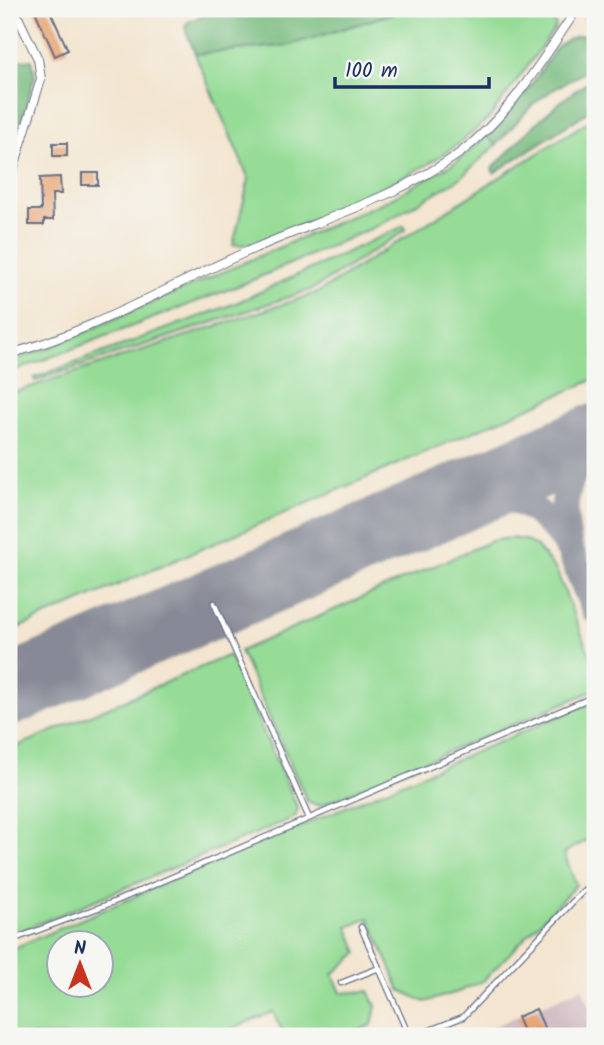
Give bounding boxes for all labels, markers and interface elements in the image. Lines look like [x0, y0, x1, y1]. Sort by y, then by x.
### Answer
scale bar [335, 46, 489, 90]
text: 100 m [345, 55, 398, 88]
north arrow [46, 930, 116, 1000]
text: N [74, 934, 86, 964]

